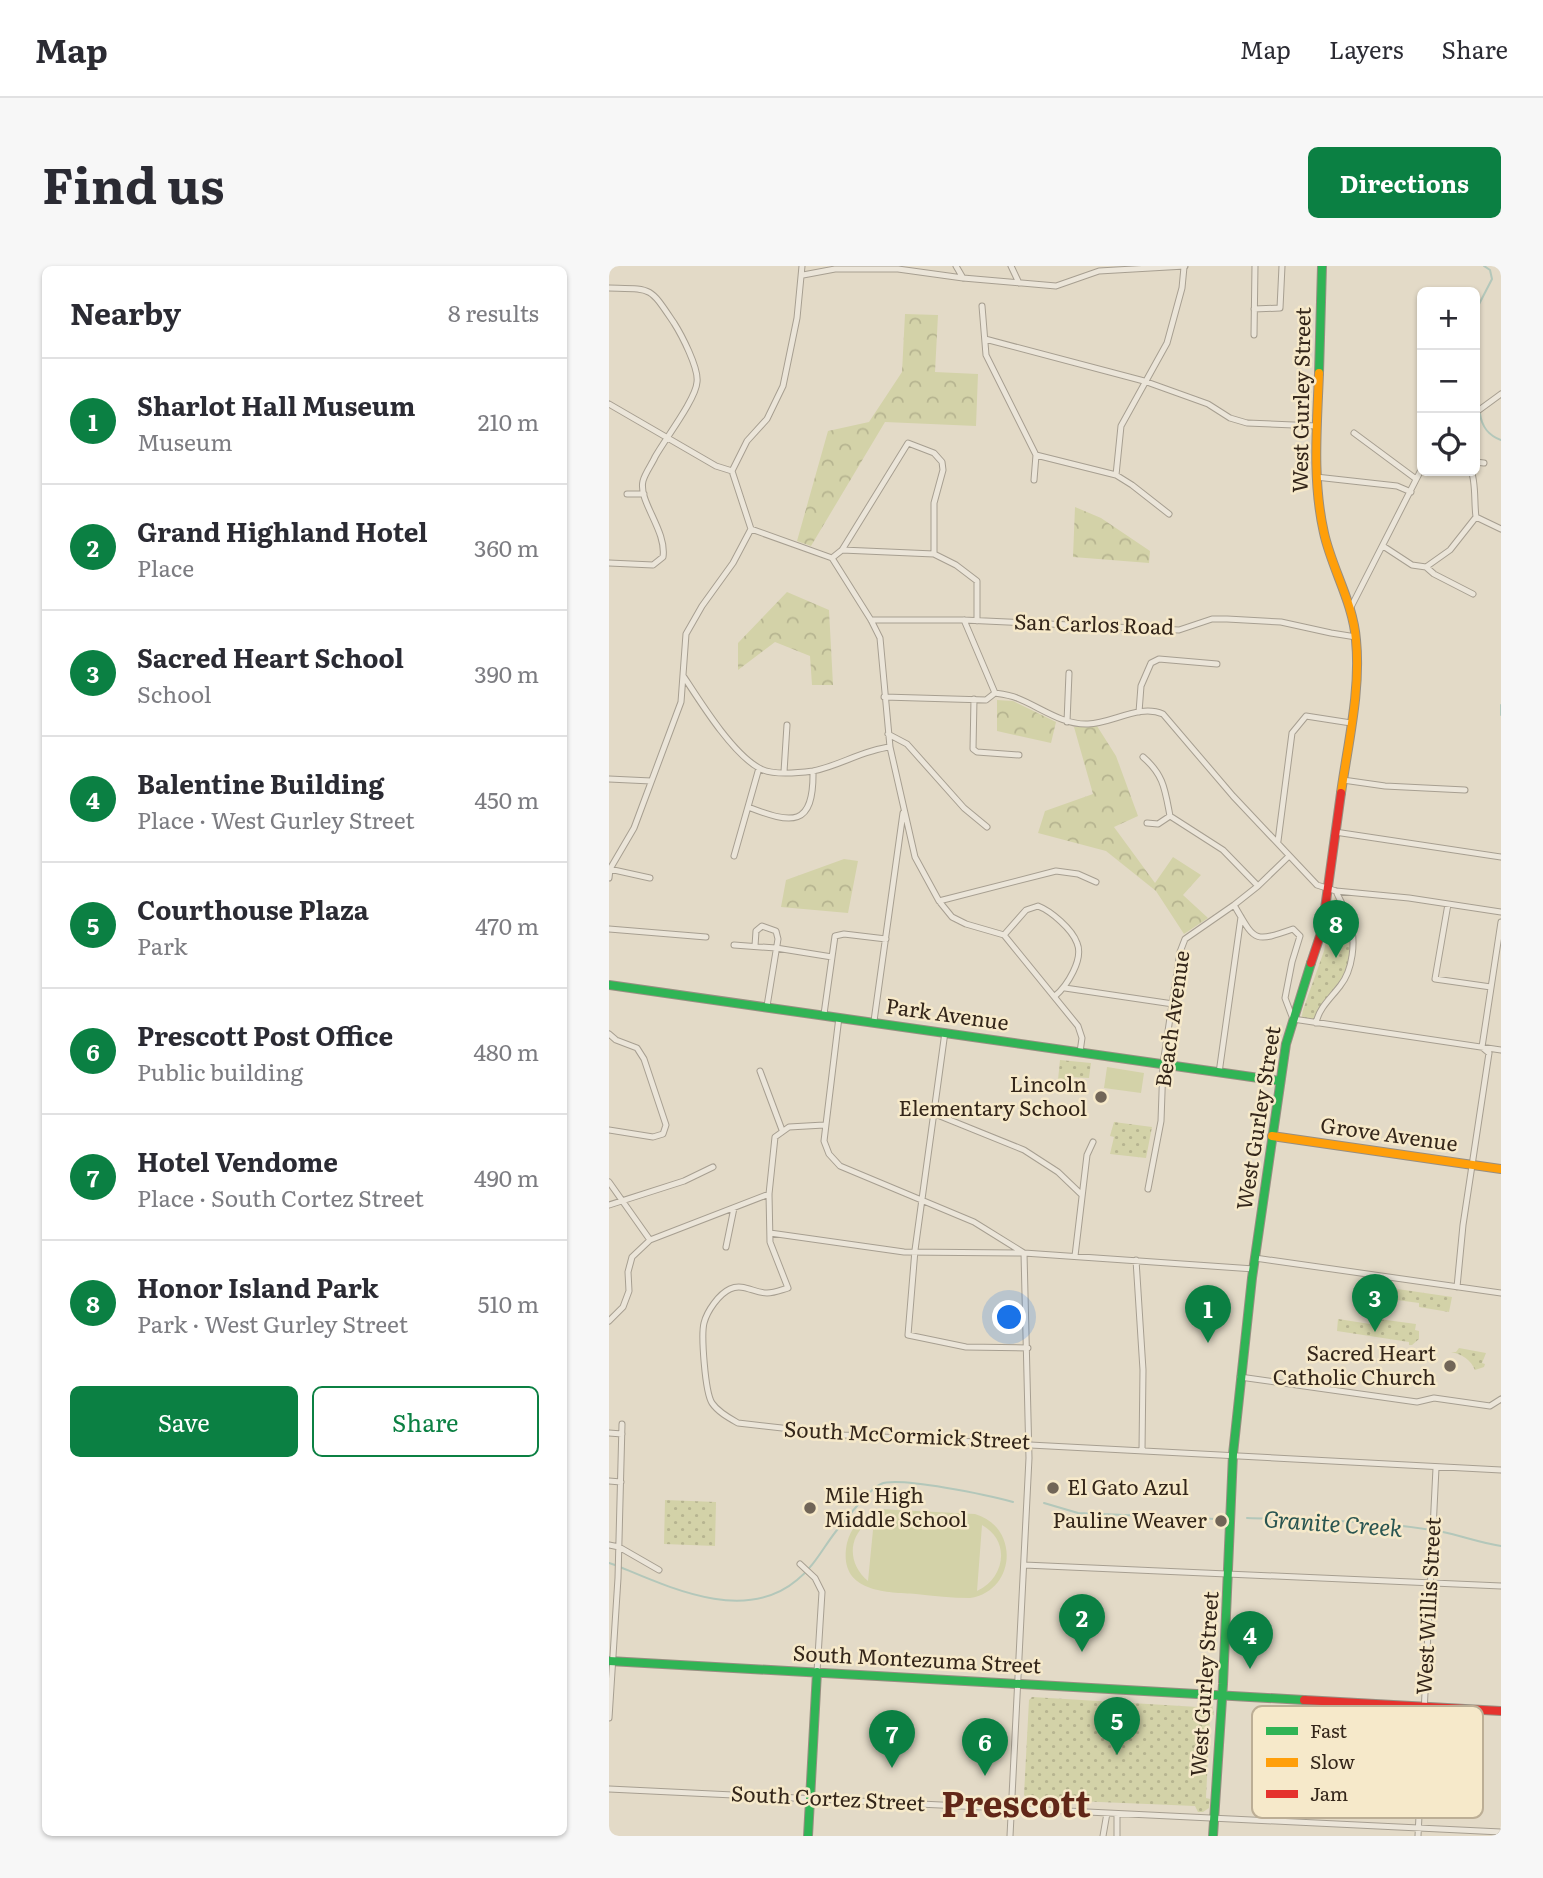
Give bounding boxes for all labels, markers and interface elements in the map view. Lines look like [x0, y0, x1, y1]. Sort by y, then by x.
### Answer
text: Map [35, 24, 108, 73]
text: Map [1240, 31, 1291, 66]
text: Layers [1329, 31, 1403, 66]
text: Share [1441, 31, 1508, 66]
text: Find us [42, 146, 225, 219]
button: Directions [1308, 147, 1501, 218]
map controls [1417, 287, 1480, 476]
button: + [1417, 287, 1480, 350]
text: Nearby [70, 290, 181, 334]
text: 8 results [448, 295, 539, 329]
street label: West Gurley Street [1282, 306, 1317, 493]
button: − [1417, 350, 1480, 413]
text: Sharlot Hall Museum [137, 385, 415, 424]
text: 1 [88, 404, 98, 438]
text: 210 m [478, 404, 539, 438]
button: locate [1417, 413, 1480, 476]
text: Museum [137, 424, 233, 458]
text: Grand Highland Hotel [137, 511, 428, 550]
text: 2 [87, 530, 99, 564]
text: 360 m [474, 530, 539, 564]
text: Place [137, 550, 194, 584]
street label: San Carlos Road [1014, 604, 1175, 641]
text: Sacred Heart School [137, 637, 404, 676]
text: 3 [87, 656, 99, 690]
text: 390 m [474, 656, 539, 690]
text: School [137, 676, 211, 710]
text: Balentine Building [137, 763, 384, 802]
text: 4 [86, 782, 100, 816]
text: 450 m [474, 782, 539, 816]
text: Place · West Gurley Street [137, 802, 415, 836]
text: Courthouse Plaza [137, 889, 369, 928]
pin: 8 [1313, 900, 1359, 958]
text: 5 [87, 908, 99, 942]
text: 470 m [475, 908, 539, 942]
text: Park [137, 928, 187, 962]
street label: Beach Avenue [1146, 948, 1195, 1089]
street label: Park Avenue [884, 989, 1011, 1037]
text: Prescott Post Office [137, 1015, 393, 1054]
street label: West Gurley Street [1227, 1023, 1286, 1212]
text: 6 [86, 1034, 100, 1068]
text: 480 m [473, 1034, 539, 1068]
text: Public building [137, 1054, 303, 1088]
place label: Lincoln Elementary School [898, 1067, 1087, 1122]
marker: Lincoln Elementary School [1093, 1089, 1109, 1105]
street label: Grove Avenue [1319, 1108, 1460, 1158]
text: Hotel Vendome [137, 1141, 338, 1180]
text: 7 [87, 1160, 99, 1194]
text: 490 m [474, 1160, 539, 1194]
text: Place · South Cortez Street [137, 1180, 424, 1214]
text: Honor Island Park [137, 1267, 379, 1306]
pin: 3 [1352, 1274, 1398, 1332]
pin: 1 [1185, 1285, 1231, 1343]
text: 8 [86, 1286, 100, 1320]
text: 510 m [478, 1286, 539, 1320]
your location [992, 1300, 1026, 1334]
text: Park · West Gurley Street [137, 1306, 408, 1340]
place label: Sacred Heart Catholic Church [1273, 1336, 1437, 1391]
marker: Sacred Heart Catholic Church [1442, 1358, 1458, 1374]
button: Save [70, 1386, 298, 1457]
button: Share [312, 1386, 539, 1457]
street label: South McCormick Street [783, 1412, 1032, 1455]
place label: El Gato Azul [1067, 1470, 1189, 1501]
place label: Mile High Middle School [824, 1478, 967, 1533]
marker: El Gato Azul [1045, 1480, 1061, 1496]
marker: Mile High Middle School [802, 1500, 818, 1516]
water label: Granite Creek [1262, 1500, 1404, 1544]
place label: Pauline Weaver [1052, 1503, 1207, 1534]
marker: Pauline Weaver [1213, 1513, 1229, 1529]
street label: West Willis Street [1406, 1516, 1447, 1696]
street label: West Gurley Street [1181, 1589, 1224, 1778]
pin: 2 [1059, 1594, 1105, 1652]
pin: 4 [1227, 1611, 1273, 1669]
street label: South Montezuma Street [792, 1636, 1043, 1680]
pin: 5 [1094, 1697, 1140, 1755]
legend [1252, 1706, 1483, 1818]
pin: 7 [869, 1710, 915, 1768]
text: Fast [1310, 1716, 1347, 1744]
pin: 6 [962, 1718, 1008, 1776]
text: Slow [1310, 1747, 1355, 1775]
street label: South Cortez Street [730, 1776, 927, 1817]
district label: Prescott [941, 1776, 1091, 1828]
text: Jam [1310, 1779, 1348, 1807]

